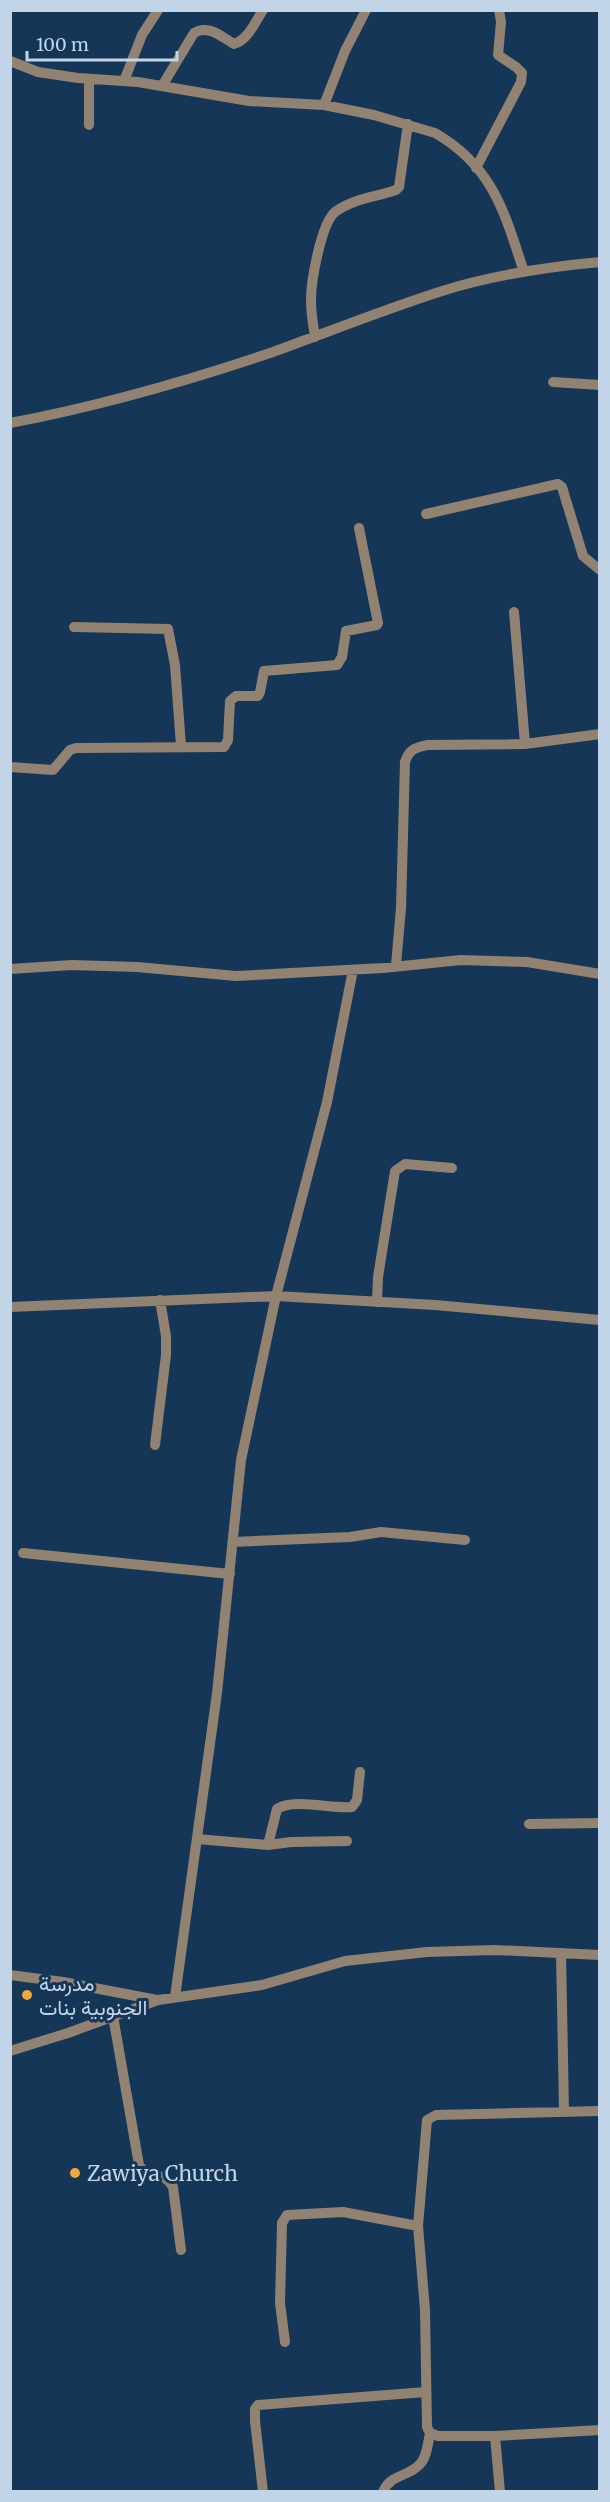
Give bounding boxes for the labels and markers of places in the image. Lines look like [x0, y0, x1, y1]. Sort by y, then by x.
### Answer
place label: مدرسة الجنوبية بنات [39, 1970, 147, 2021]
marker: مدرسة الجنوبية بنات [20, 1988, 34, 2002]
place label: Zawiya Church [87, 2160, 238, 2187]
marker: Zawiya Church [68, 2166, 82, 2180]

